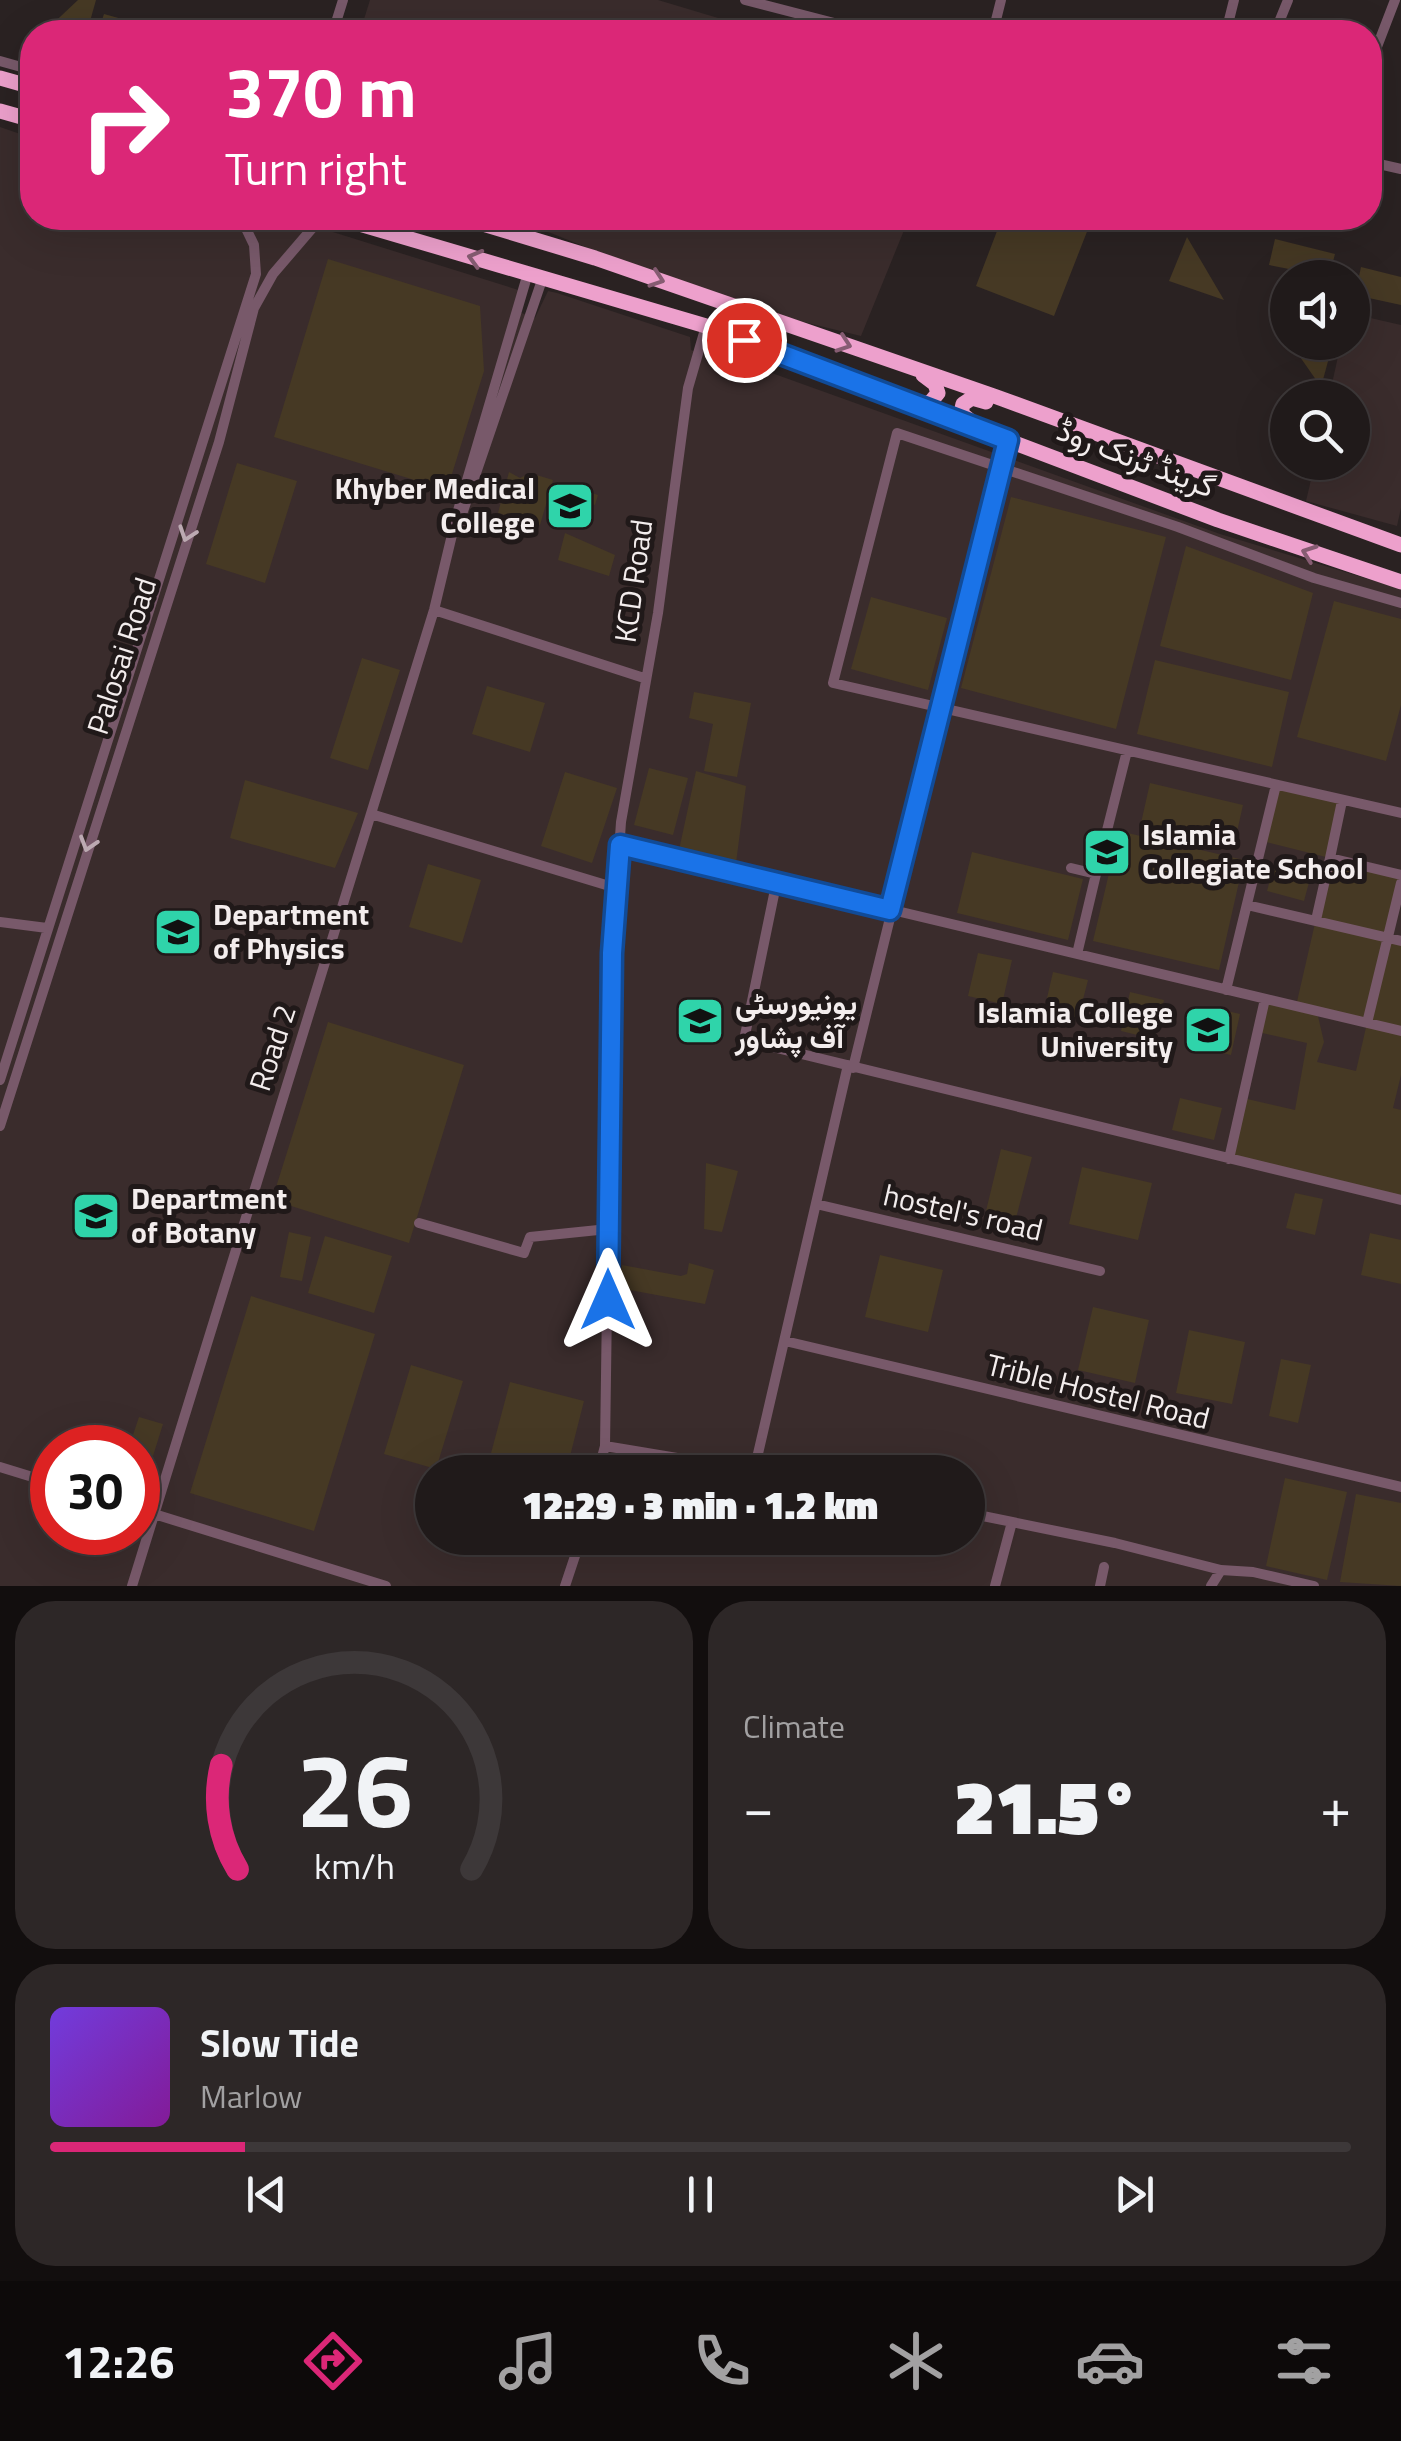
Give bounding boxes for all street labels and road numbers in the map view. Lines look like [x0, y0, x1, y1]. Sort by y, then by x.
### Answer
street label: گرینڈ ٹرنک روڈ [1051, 407, 1222, 509]
street label: KCD Road [602, 516, 664, 645]
street label: Palosai Road [74, 571, 168, 740]
street label: Road 2 [237, 999, 308, 1097]
street label: hostel's road [879, 1171, 1047, 1253]
street label: Trible Hostel Road [982, 1341, 1215, 1441]

